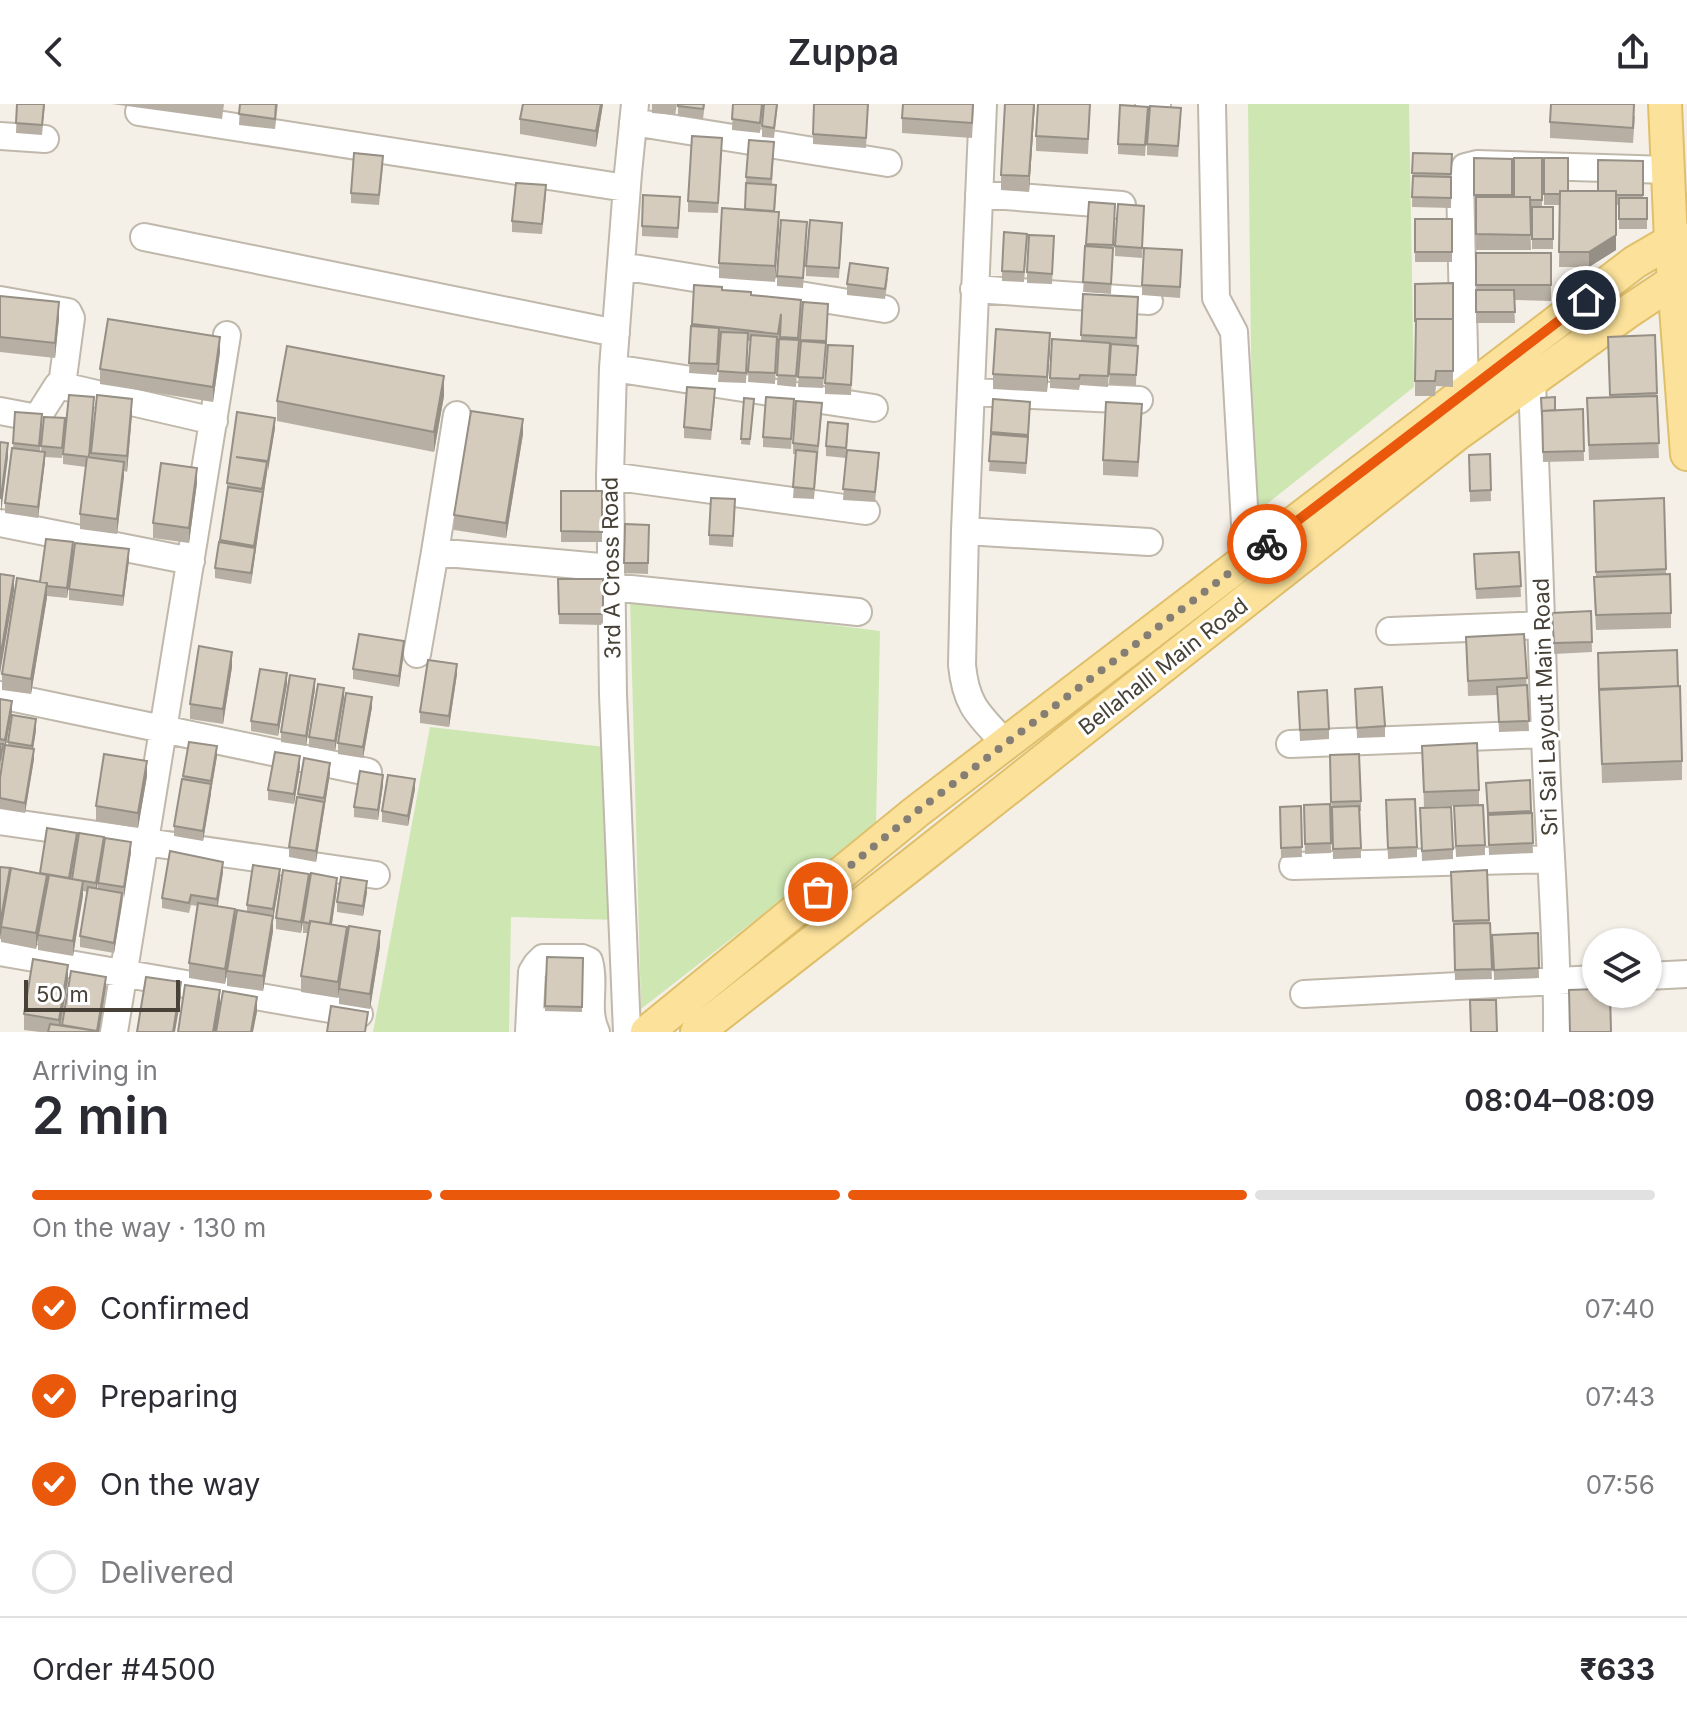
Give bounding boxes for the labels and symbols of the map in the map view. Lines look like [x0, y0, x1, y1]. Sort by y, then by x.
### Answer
pin [1552, 266, 1620, 334]
street label: 3rd A Cross Road [596, 477, 626, 659]
courier [1227, 504, 1307, 584]
street label: Sri Sai Layout Main Road [1528, 578, 1562, 836]
street label: Bellahalli Main Road [1073, 592, 1253, 740]
pin [784, 858, 852, 926]
scale bar [24, 976, 180, 1012]

